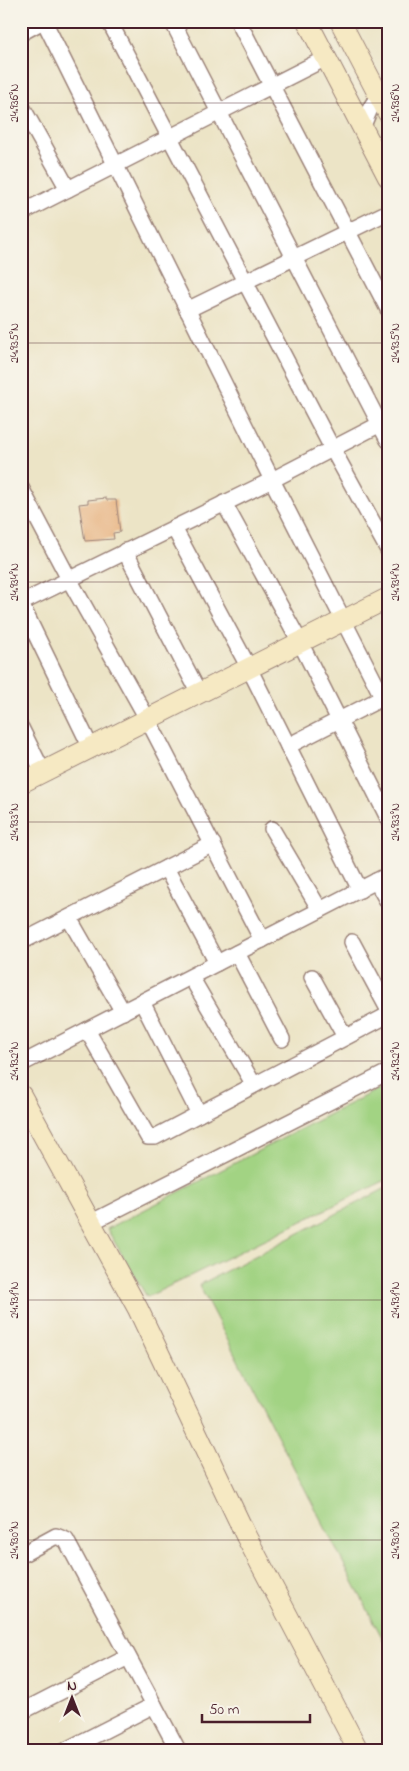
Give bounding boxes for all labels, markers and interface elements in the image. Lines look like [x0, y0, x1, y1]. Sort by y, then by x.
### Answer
text: 24.936°N [6, 84, 24, 122]
text: 24.936°N [387, 84, 405, 122]
text: 24.935°N [6, 323, 24, 363]
text: 24.935°N [387, 323, 405, 363]
text: 24.934°N [6, 563, 24, 601]
text: 24.934°N [387, 563, 405, 601]
text: 24.933°N [6, 803, 24, 841]
text: 24.933°N [387, 803, 405, 841]
text: 24.932°N [6, 1041, 24, 1081]
text: 24.932°N [387, 1041, 405, 1081]
text: 24.931°N [6, 1281, 24, 1319]
text: 24.931°N [387, 1281, 405, 1319]
text: 24.930°N [6, 1521, 24, 1559]
text: 24.930°N [387, 1521, 405, 1559]
north arrow [48, 1674, 98, 1724]
text: N [67, 1676, 77, 1697]
scale bar [202, 1691, 309, 1723]
text: 50 m [209, 1699, 240, 1721]

